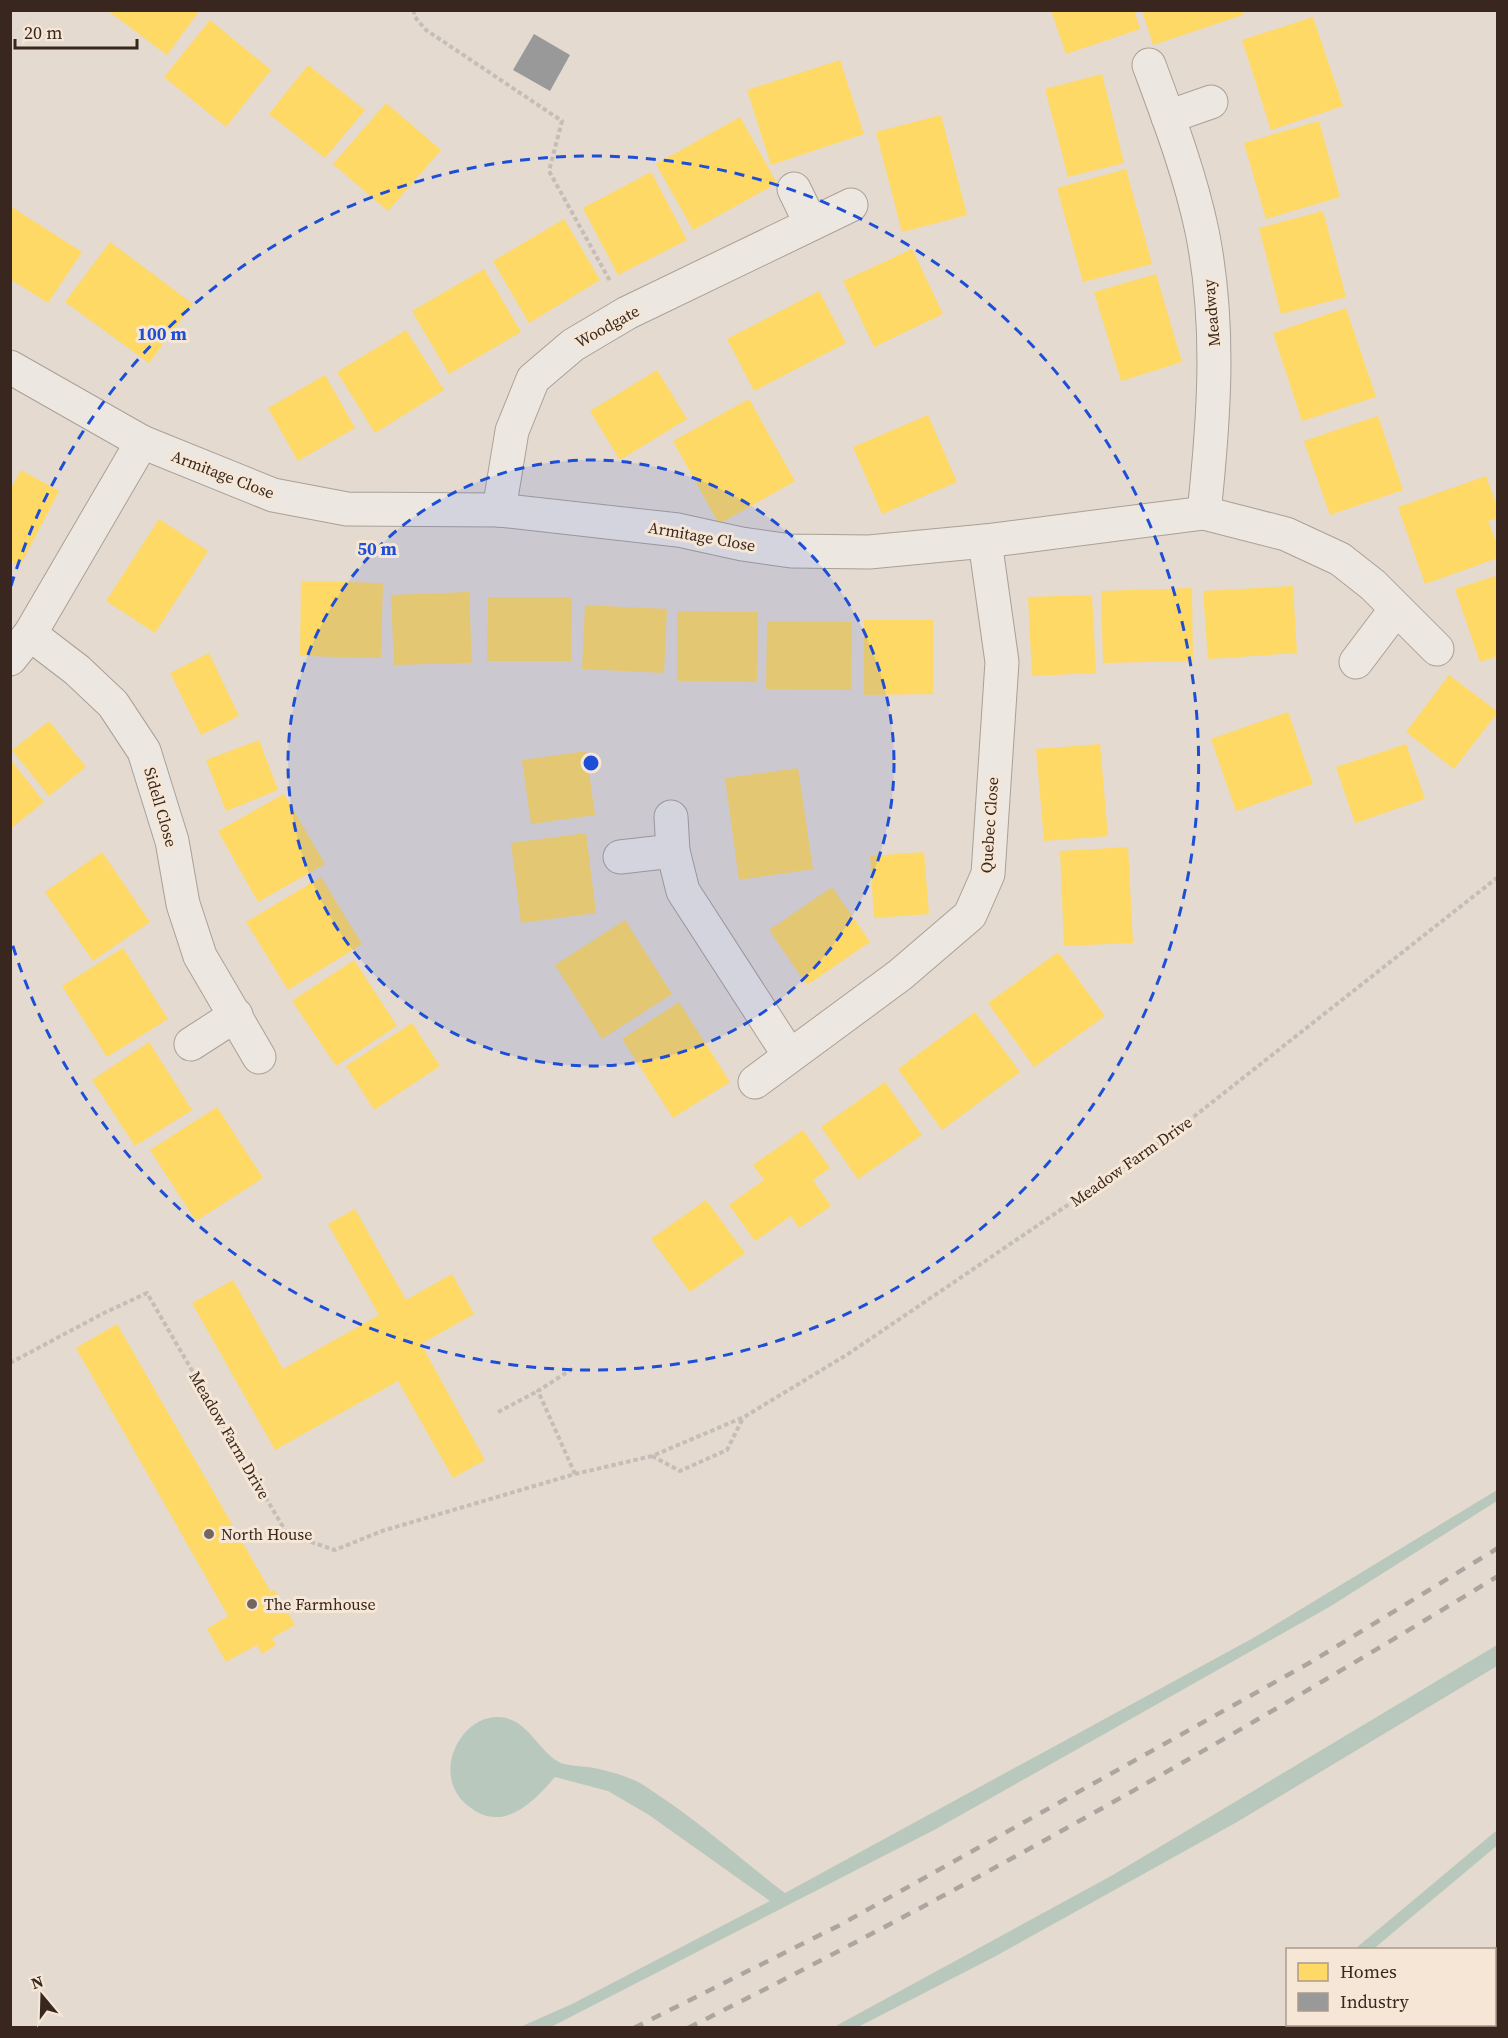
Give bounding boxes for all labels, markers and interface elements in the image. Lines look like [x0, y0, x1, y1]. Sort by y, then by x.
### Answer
scale bar [15, 12, 136, 50]
text: 20 m [24, 20, 62, 45]
street label: Meadway [1197, 278, 1225, 347]
street label: Woodgate [571, 299, 643, 353]
text: 100 m [137, 321, 187, 346]
street label: Armitage Close [168, 444, 278, 504]
street label: Armitage Close [647, 516, 757, 556]
text: 50 m [357, 536, 397, 561]
centre of rings [581, 753, 601, 773]
street label: Sidell Close [139, 765, 183, 849]
street label: Quebec Close [975, 776, 1003, 874]
street label: Meadow Farm Drive [1066, 1111, 1196, 1211]
street label: Meadow Farm Drive [184, 1367, 276, 1503]
place label: North House [221, 1523, 312, 1545]
marker: North House [202, 1527, 216, 1541]
place label: The Farmhouse [264, 1593, 376, 1615]
marker: The Farmhouse [245, 1597, 259, 1611]
legend [1286, 1948, 1496, 2026]
text: Homes [1340, 1959, 1397, 1984]
north arrow [12, 1966, 72, 2026]
text: N [28, 1969, 47, 1994]
text: Industry [1340, 1989, 1410, 2014]

